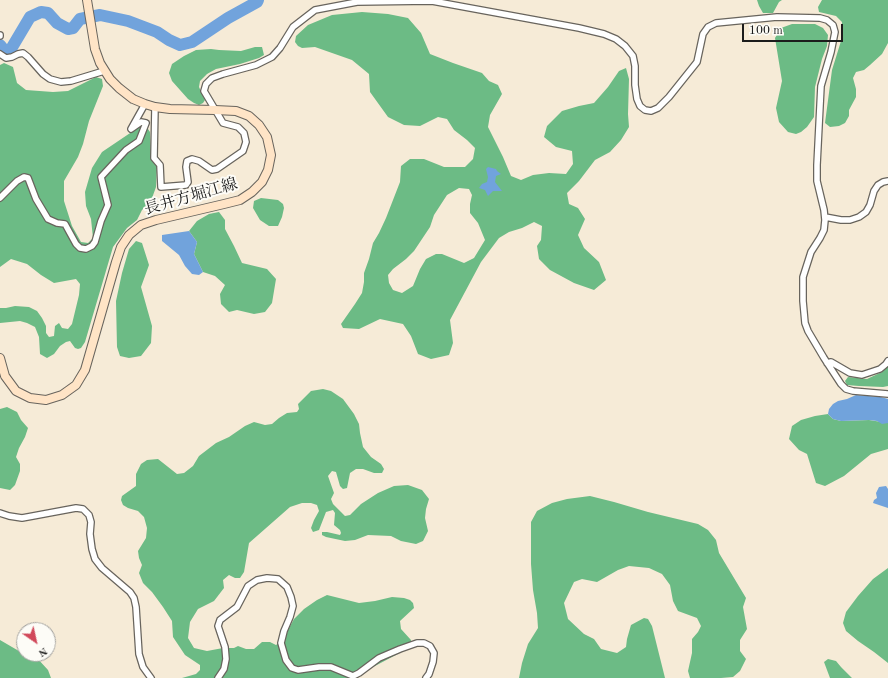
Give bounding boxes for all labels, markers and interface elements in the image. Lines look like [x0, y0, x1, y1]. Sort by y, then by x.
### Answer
scale bar [744, 16, 845, 42]
text: 100 m [749, 25, 783, 37]
street label: 長井方堀江線 [142, 175, 240, 219]
north arrow [16, 622, 56, 662]
text: N [36, 645, 49, 658]

